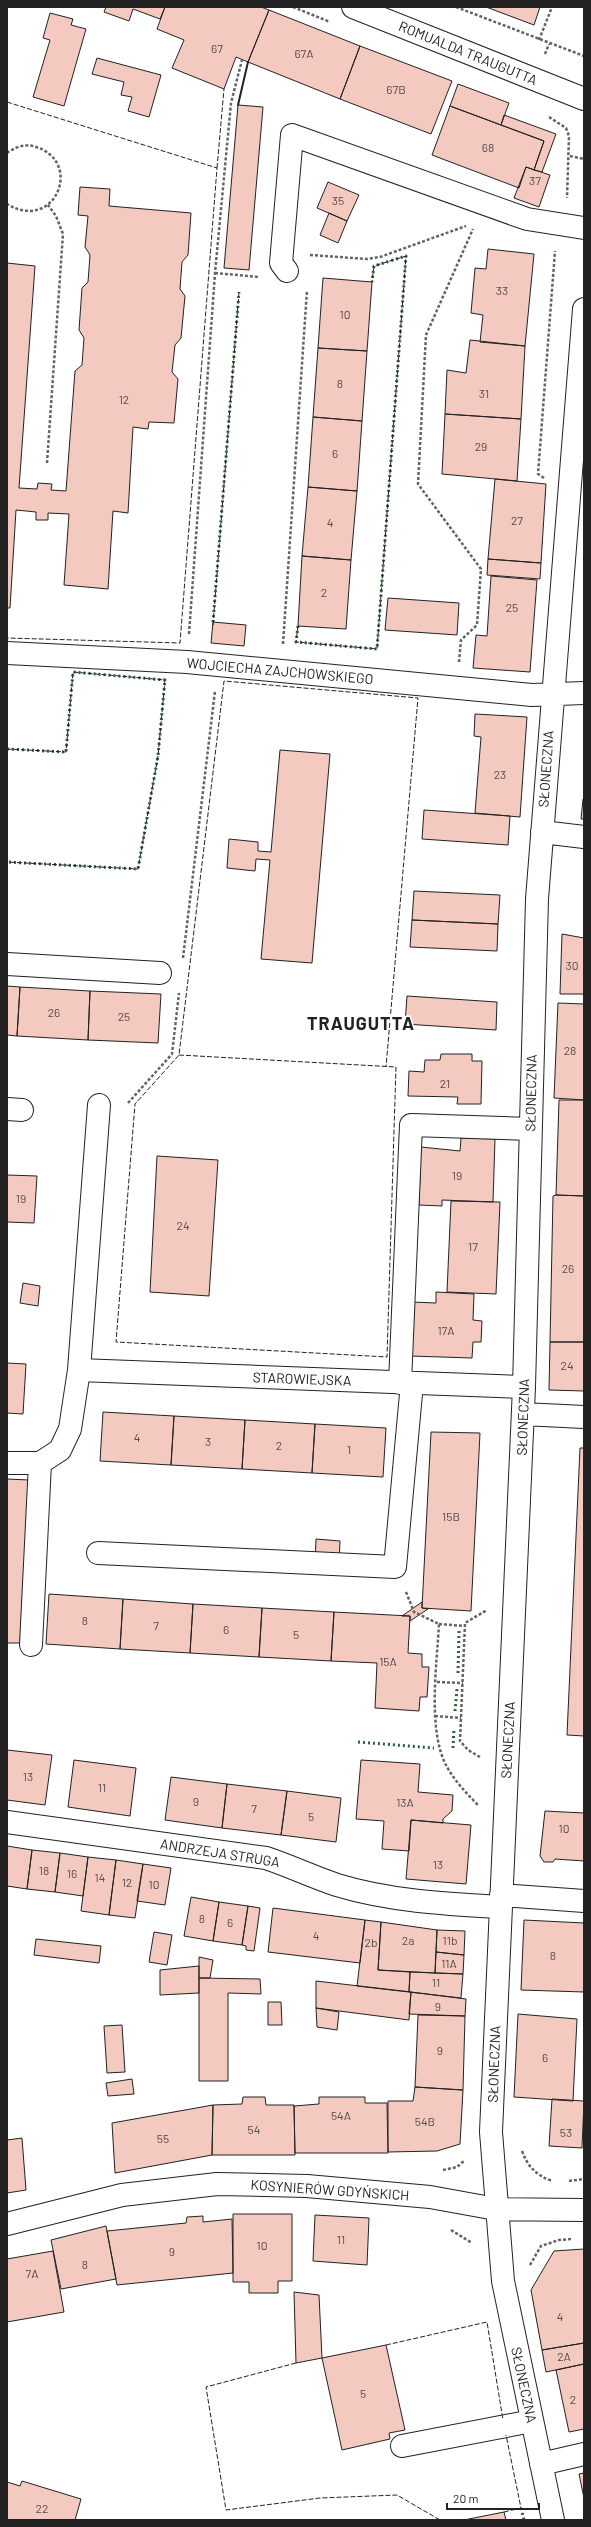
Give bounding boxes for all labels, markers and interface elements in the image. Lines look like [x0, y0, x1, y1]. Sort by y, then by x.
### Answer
street label: ROMUALDA TRAUGUTTA [396, 17, 540, 88]
house number: 67 [211, 41, 223, 55]
house number: 67A [294, 46, 314, 60]
house number: 67B [386, 82, 406, 96]
house number: 68 [482, 140, 494, 154]
house number: 37 [529, 173, 541, 187]
house number: 35 [332, 193, 344, 207]
house number: 33 [496, 283, 508, 297]
house number: 10 [340, 307, 350, 321]
house number: 8 [337, 376, 343, 390]
house number: 31 [479, 386, 489, 400]
house number: 12 [119, 392, 129, 406]
house number: 29 [475, 439, 487, 453]
house number: 6 [332, 446, 338, 460]
house number: 27 [511, 513, 523, 527]
house number: 4 [327, 515, 333, 529]
house number: 2 [321, 585, 327, 599]
house number: 25 [506, 600, 518, 614]
street label: WOJCIECHA ZAJCHOWSKIEGO [186, 654, 374, 687]
street label: SŁONECZNA [534, 729, 557, 808]
house number: 23 [494, 767, 506, 781]
house number: 30 [566, 958, 578, 972]
house number: 26 [48, 1005, 60, 1019]
house number: 25 [118, 1009, 130, 1023]
district label: TRAUGUTTA [307, 1012, 415, 1034]
house number: 28 [564, 1043, 576, 1057]
street label: SŁONECZNA [521, 1054, 540, 1132]
house number: 21 [440, 1076, 450, 1090]
house number: 19 [452, 1168, 462, 1182]
house number: 19 [16, 1191, 26, 1205]
house number: 24 [176, 1218, 190, 1232]
house number: 17 [468, 1239, 478, 1253]
house number: 26 [562, 1261, 574, 1275]
house number: 17A [437, 1323, 455, 1337]
house number: 24 [560, 1358, 574, 1372]
street label: STAROWIEJSKA [252, 1368, 352, 1389]
street label: SŁONECZNA [513, 1378, 532, 1456]
house number: 4 [134, 1430, 140, 1444]
house number: 3 [205, 1434, 211, 1448]
house number: 2 [276, 1438, 282, 1452]
house number: 1 [347, 1442, 351, 1456]
house number: 15B [442, 1509, 460, 1523]
house number: 8 [82, 1613, 88, 1627]
house number: 7 [153, 1618, 159, 1632]
house number: 6 [223, 1622, 229, 1636]
house number: 5 [293, 1627, 299, 1641]
house number: 15A [379, 1654, 397, 1668]
street label: SŁONECZNA [497, 1701, 518, 1779]
house number: 13 [23, 1769, 33, 1783]
house number: 11 [98, 1780, 106, 1794]
house number: 9 [193, 1794, 199, 1808]
house number: 13A [396, 1795, 414, 1809]
house number: 7 [251, 1801, 257, 1815]
house number: 5 [308, 1809, 314, 1823]
house number: 10 [559, 1821, 569, 1835]
street label: ANDRZEJA STRUGA [159, 1835, 282, 1870]
house number: 13 [433, 1857, 443, 1871]
house number: 18 [39, 1863, 49, 1877]
house number: 16 [67, 1866, 77, 1880]
house number: 14 [95, 1870, 105, 1884]
house number: 12 [122, 1875, 132, 1889]
house number: 10 [149, 1877, 159, 1891]
house number: 8 [199, 1911, 205, 1925]
house number: 6 [227, 1915, 233, 1929]
house number: 4 [313, 1928, 319, 1942]
house number: 2a [402, 1933, 414, 1947]
house number: 11b [443, 1933, 458, 1947]
house number: 2b [365, 1935, 377, 1949]
house number: 8 [550, 1948, 556, 1962]
house number: 11A [441, 1956, 457, 1970]
house number: 11 [432, 1975, 440, 1989]
house number: 9 [435, 1999, 441, 2013]
street label: SŁONECZNA [484, 2025, 503, 2103]
house number: 9 [437, 2043, 443, 2057]
house number: 6 [542, 2050, 548, 2064]
house number: 54A [331, 2108, 351, 2122]
house number: 54B [415, 2114, 435, 2128]
house number: 54 [248, 2122, 260, 2136]
house number: 53 [560, 2125, 572, 2139]
house number: 55 [157, 2131, 169, 2145]
street label: KOSYNIERÓW GDYŃSKICH [250, 2175, 410, 2204]
house number: 11 [337, 2232, 345, 2246]
house number: 10 [257, 2238, 267, 2252]
house number: 9 [169, 2244, 175, 2258]
house number: 8 [82, 2257, 88, 2271]
house number: 7A [26, 2266, 38, 2280]
house number: 4 [557, 2309, 563, 2323]
street label: SŁONECZNA [508, 2345, 541, 2425]
house number: 2A [557, 2349, 571, 2363]
house number: 5 [360, 2386, 366, 2400]
house number: 2 [570, 2392, 576, 2406]
scale bar [447, 2485, 539, 2511]
text: 20 m [453, 2491, 479, 2505]
house number: 22 [36, 2501, 48, 2515]

